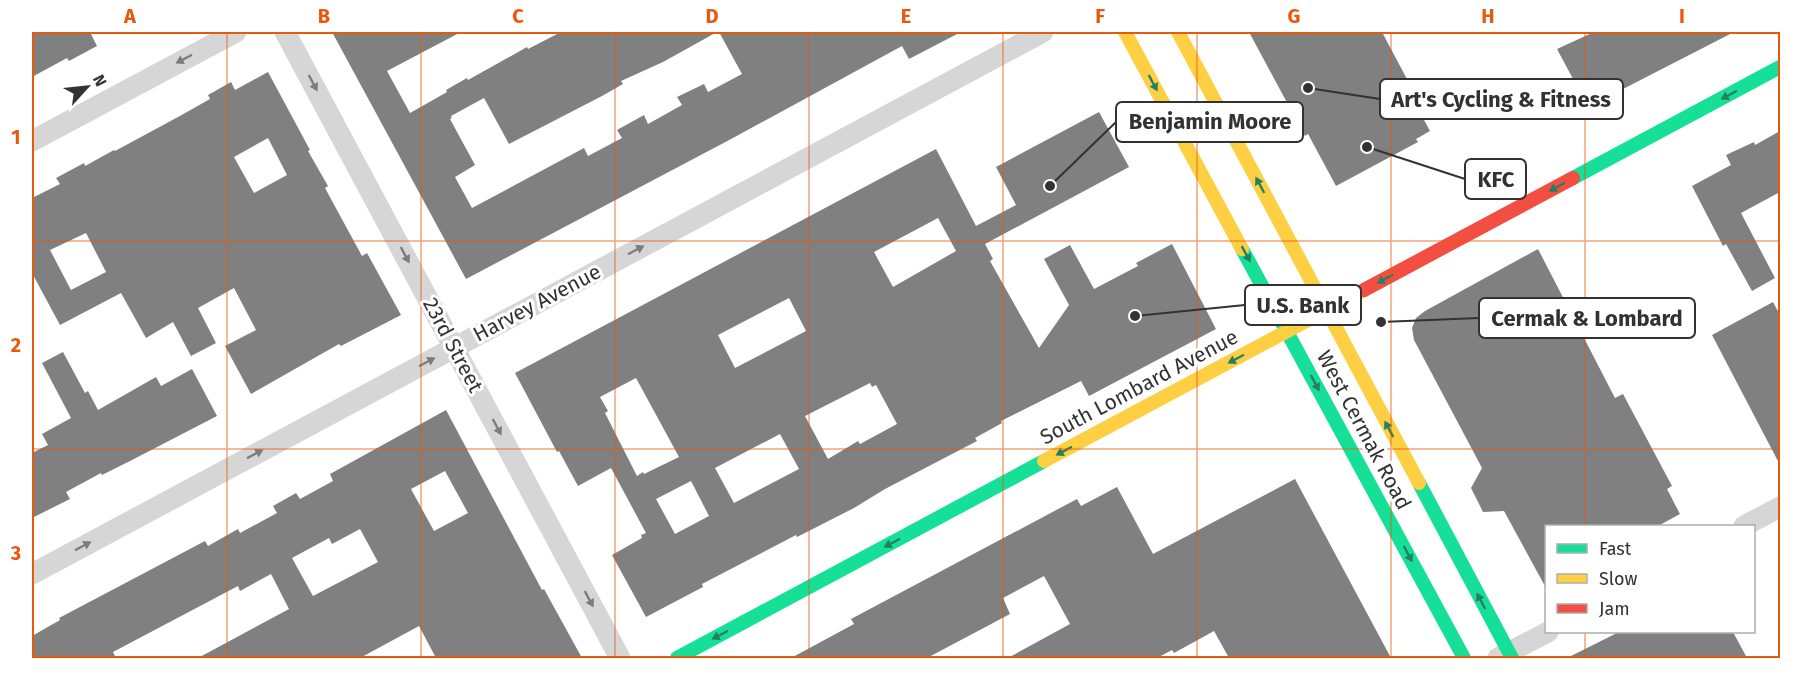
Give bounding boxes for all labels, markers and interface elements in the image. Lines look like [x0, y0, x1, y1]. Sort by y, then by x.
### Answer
text: A [123, 4, 137, 28]
text: B [318, 4, 330, 28]
text: C [512, 4, 524, 28]
text: D [705, 4, 719, 28]
text: E [901, 4, 911, 28]
text: F [1095, 4, 1105, 28]
text: G [1288, 4, 1300, 28]
text: H [1481, 4, 1495, 28]
text: I [1679, 4, 1685, 28]
one-way arrow [176, 54, 193, 64]
north arrow [57, 57, 117, 117]
text: N [89, 71, 111, 89]
one-way arrow [308, 75, 318, 92]
one-way arrow [1148, 75, 1158, 92]
callout: Art's Cycling & Fitness [1380, 79, 1623, 119]
text: Art's Cycling & Fitness [1390, 86, 1611, 113]
one-way arrow [1720, 90, 1737, 100]
callout: Benjamin Moore [1116, 102, 1303, 142]
text: Benjamin Moore [1129, 108, 1291, 135]
text: 1 [11, 125, 21, 149]
callout: KFC [1465, 159, 1526, 199]
text: KFC [1478, 166, 1515, 193]
one-way arrow [1255, 176, 1265, 193]
one-way arrow [1548, 182, 1565, 192]
one-way arrow [628, 245, 645, 255]
one-way arrow [1241, 246, 1251, 263]
one-way arrow [400, 247, 410, 264]
street label: Harvey Avenue [469, 258, 605, 348]
one-way arrow [1376, 274, 1393, 284]
callout: U.S. Bank [1245, 285, 1361, 325]
text: U.S. Bank [1257, 292, 1350, 319]
street label: 23rd Street [417, 293, 489, 397]
callout: Cermak & Lombard [1479, 298, 1695, 338]
text: Cermak & Lombard [1491, 305, 1683, 332]
street label: South Lombard Avenue [1036, 324, 1242, 450]
text: 2 [11, 333, 21, 357]
street label: West Cermak Road [1311, 346, 1417, 514]
one-way arrow [1227, 354, 1244, 364]
one-way arrow [419, 357, 436, 367]
one-way arrow [1310, 375, 1320, 392]
one-way arrow [492, 419, 502, 436]
one-way arrow [1385, 420, 1394, 437]
one-way arrow [1055, 446, 1072, 456]
one-way arrow [247, 449, 264, 459]
legend [1545, 525, 1755, 633]
one-way arrow [883, 538, 900, 548]
text: Fast [1599, 538, 1632, 560]
text: 3 [10, 541, 21, 565]
one-way arrow [75, 541, 92, 551]
one-way arrow [1403, 546, 1413, 563]
text: Slow [1599, 568, 1638, 590]
one-way arrow [583, 590, 593, 608]
one-way arrow [1477, 592, 1486, 609]
text: Jam [1599, 598, 1630, 620]
one-way arrow [711, 630, 728, 640]

